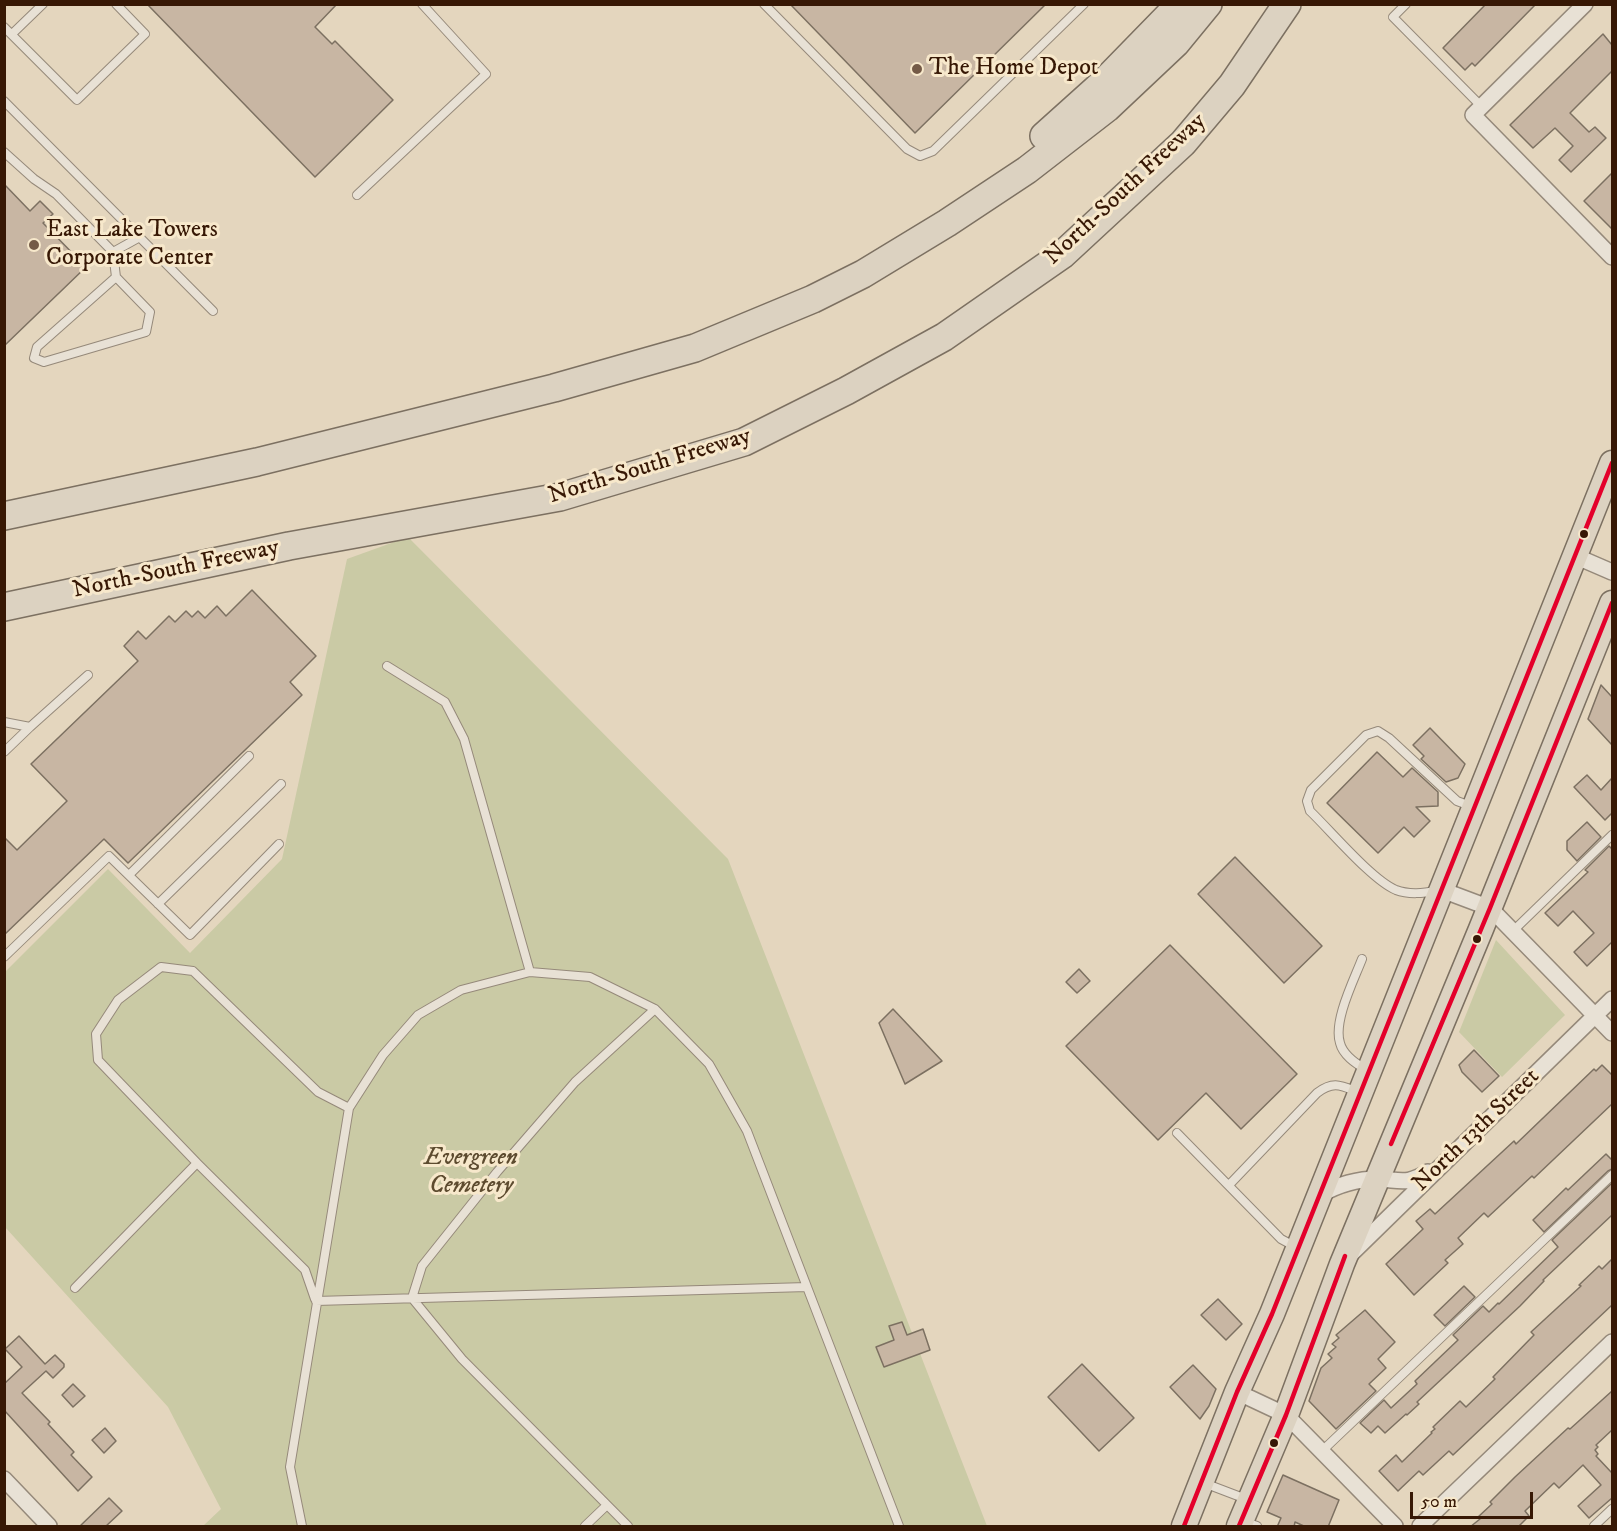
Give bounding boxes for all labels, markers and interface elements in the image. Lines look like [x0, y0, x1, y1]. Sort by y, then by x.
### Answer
place label: The Home Depot [929, 55, 1098, 83]
marker: The Home Depot [910, 62, 924, 76]
street label: North-South Freeway [1039, 108, 1213, 272]
place label: East Lake Towers Corporate Center [46, 217, 218, 273]
marker: East Lake Towers Corporate Center [27, 238, 41, 252]
street label: North-South Freeway [545, 423, 755, 511]
unlabelled marker [1578, 528, 1590, 540]
street label: North-South Freeway [70, 534, 282, 606]
unlabelled marker [1471, 933, 1483, 945]
street label: North 13th Street [1408, 1063, 1546, 1199]
park label: Evergreen Cemetery [424, 1145, 518, 1201]
unlabelled marker [1268, 1437, 1280, 1449]
scale bar [1413, 1480, 1536, 1518]
text: 50 m [1421, 1491, 1457, 1513]

